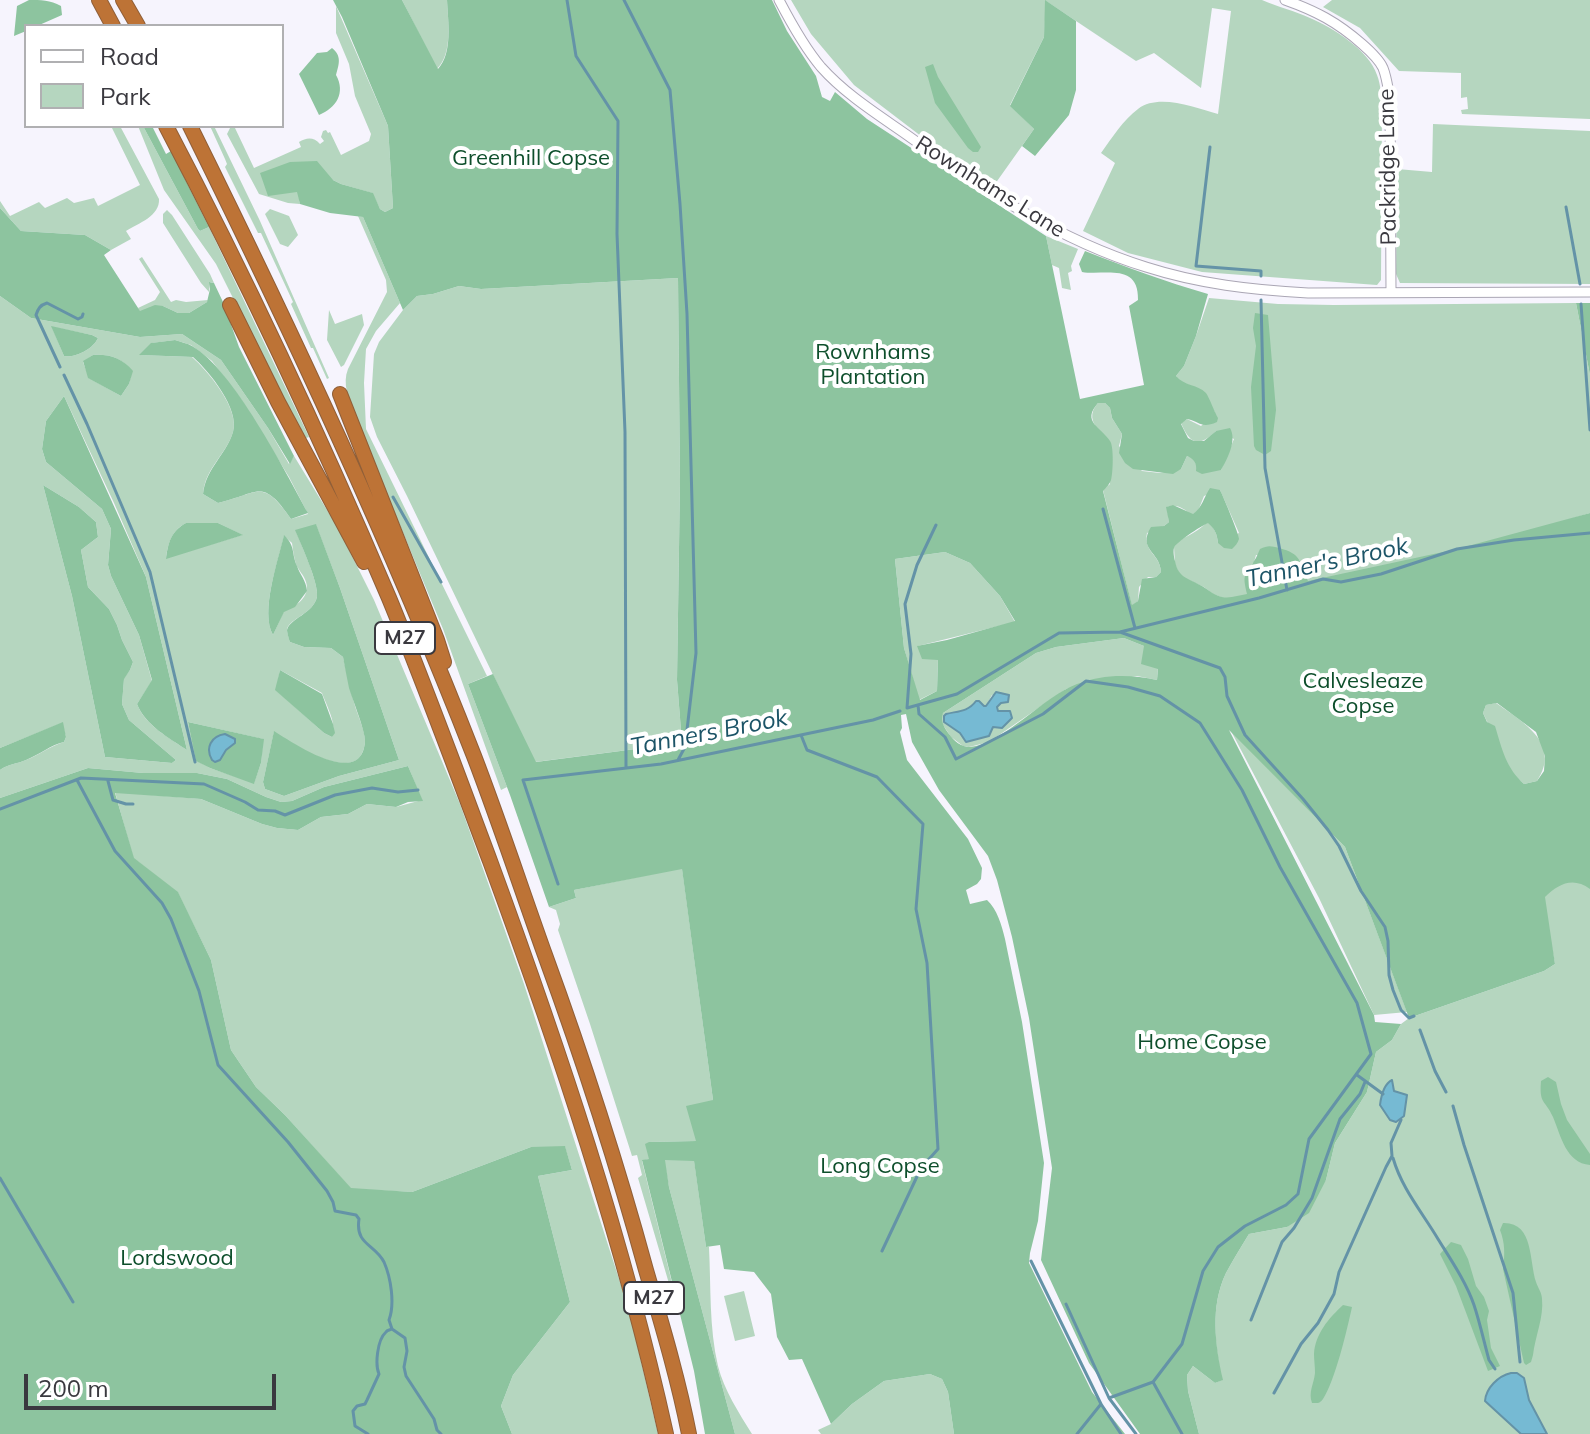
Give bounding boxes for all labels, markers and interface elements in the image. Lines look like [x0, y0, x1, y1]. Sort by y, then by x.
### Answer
legend [24, 24, 284, 128]
text: Road [100, 41, 159, 71]
text: Park [100, 81, 151, 111]
street label: Packridge Lane [1373, 88, 1403, 246]
street label: Rownhams Lane [910, 130, 1070, 244]
park label: Greenhill Copse [452, 145, 610, 171]
park label: Rownhams Plantation [815, 339, 931, 390]
water label: Tanner's Brook [1243, 532, 1411, 594]
road number: M27 [375, 622, 435, 654]
park label: Calvesleaze Copse [1302, 668, 1424, 720]
water label: Tanners Brook [628, 704, 790, 762]
park label: Home Copse [1137, 1029, 1267, 1055]
park label: Long Copse [820, 1153, 940, 1179]
park label: Lordswood [120, 1245, 234, 1271]
road number: M27 [624, 1282, 684, 1314]
scale bar [28, 1358, 280, 1408]
text: 200 m [38, 1373, 109, 1403]

